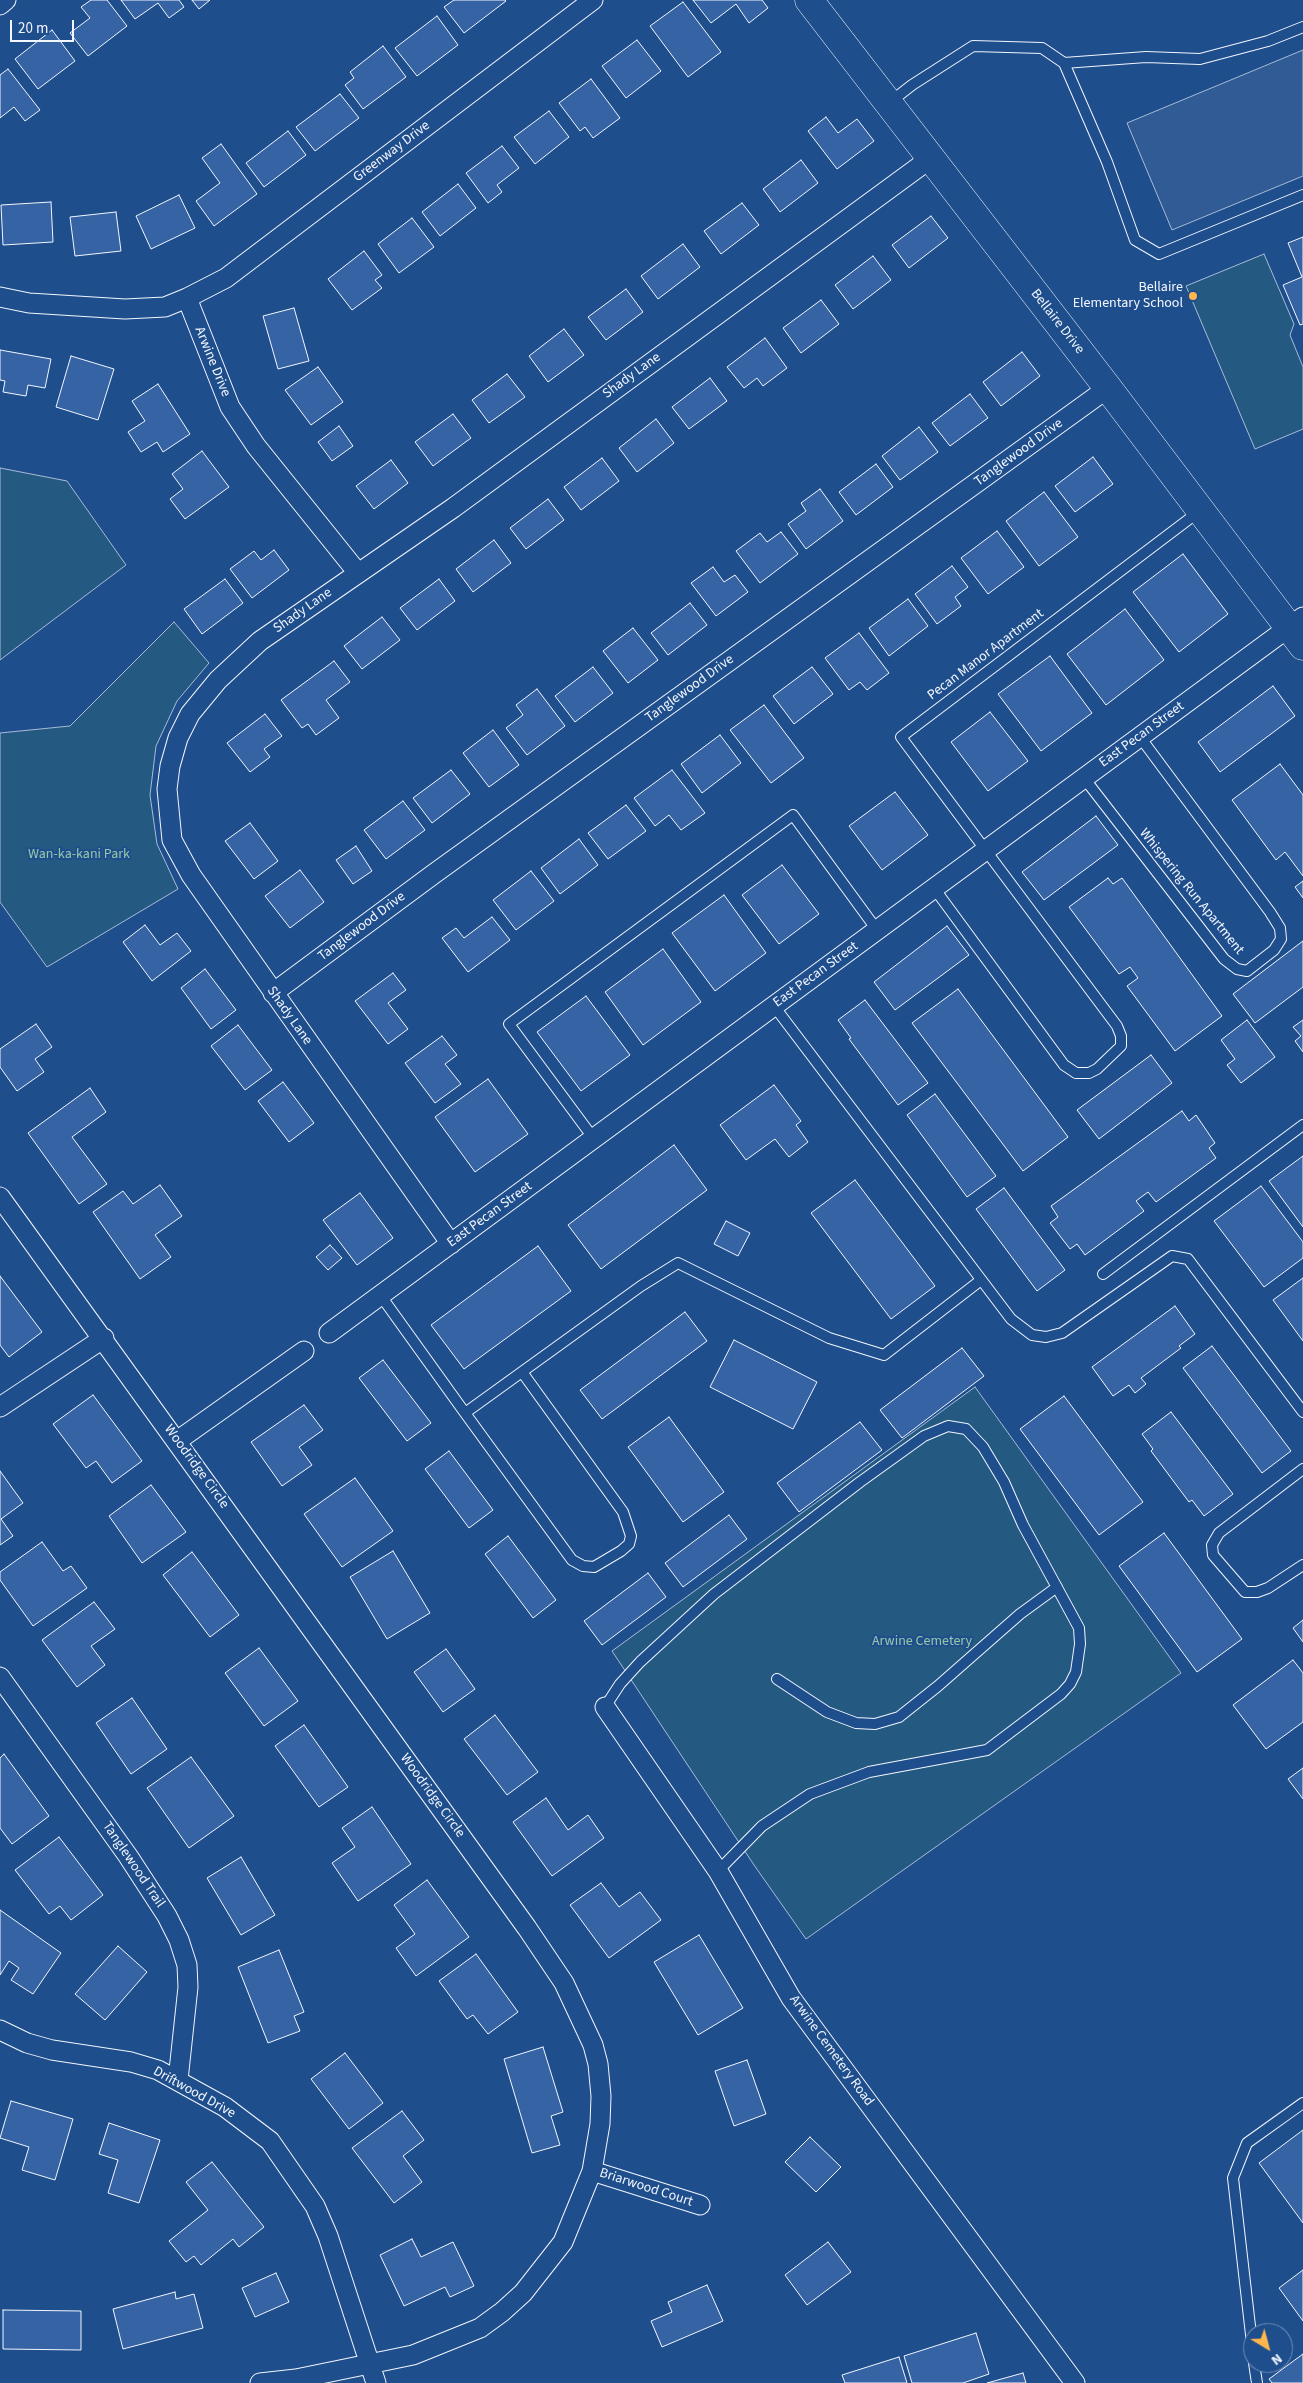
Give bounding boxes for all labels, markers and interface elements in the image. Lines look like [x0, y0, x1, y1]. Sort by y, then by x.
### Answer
scale bar [12, 10, 76, 42]
text: 20 m [18, 18, 48, 39]
street label: Greenway Drive [350, 118, 434, 186]
place label: Bellaire Elementary School [1073, 280, 1183, 312]
street label: Bellaire Drive [1026, 286, 1088, 358]
marker: Bellaire Elementary School [1187, 290, 1199, 302]
street label: Arwine Drive [190, 325, 234, 399]
street label: Shady Lane [600, 349, 664, 403]
street label: Tanglewood Drive [972, 415, 1066, 491]
street label: Shady Lane [270, 585, 336, 637]
street label: Pecan Manor Apartment [925, 606, 1047, 704]
street label: Tanglewood Drive [643, 651, 737, 727]
street label: East Pecan Street [1096, 699, 1188, 771]
street label: Whispering Run Apartment [1135, 826, 1247, 958]
park label: Wan-ka-kani Park [28, 847, 130, 863]
street label: Tanglewood Drive [315, 889, 409, 965]
street label: East Pecan Street [770, 939, 862, 1011]
street label: Shady Lane [263, 983, 315, 1049]
street label: East Pecan Street [444, 1179, 536, 1251]
street label: Woodridge Circle [160, 1422, 232, 1512]
park label: Arwine Cemetery [872, 1634, 972, 1650]
street label: Woodridge Circle [396, 1751, 468, 1841]
street label: Tanglewood Trail [98, 1819, 168, 1911]
street label: Arwine Cemetery Road [785, 1992, 877, 2110]
street label: Driftwood Drive [150, 2064, 238, 2122]
street label: Briarwood Court [597, 2165, 695, 2211]
north arrow [1243, 2323, 1293, 2373]
text: N [1267, 2348, 1286, 2370]

